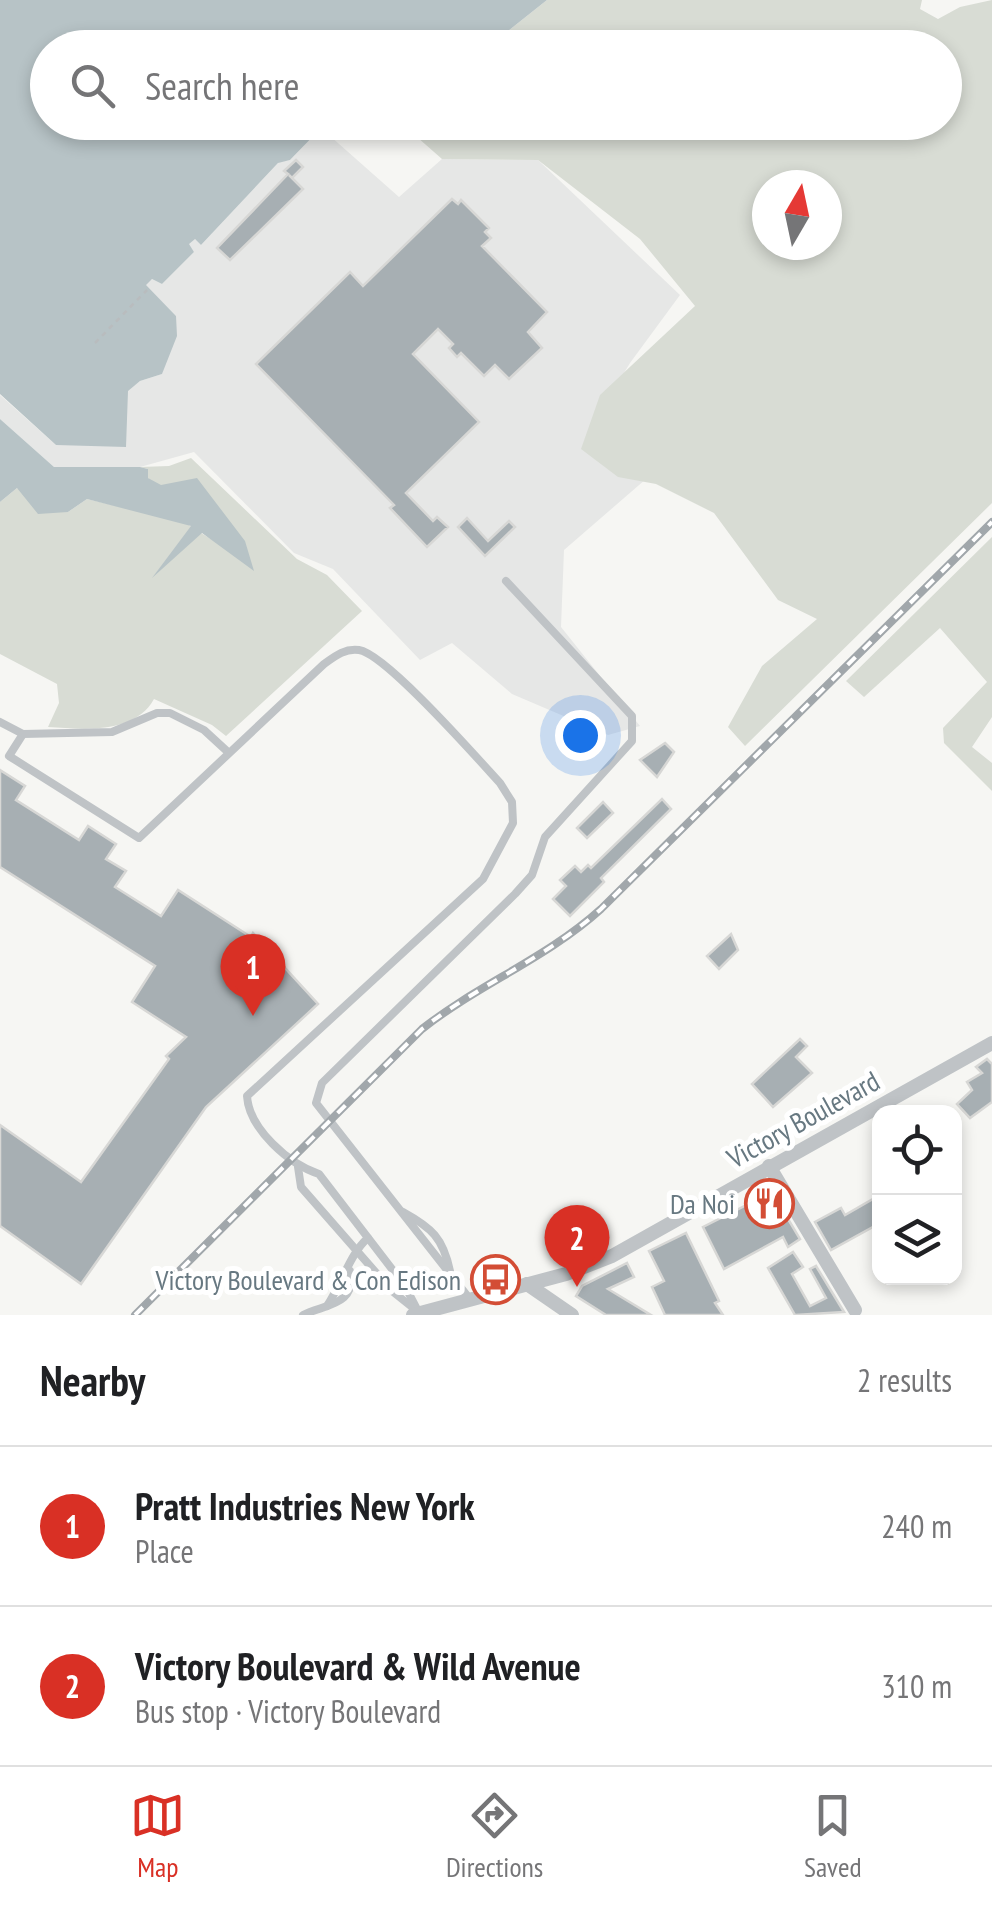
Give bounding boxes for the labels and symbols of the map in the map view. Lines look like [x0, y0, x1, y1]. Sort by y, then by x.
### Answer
north arrow [752, 170, 842, 260]
your location [555, 710, 606, 761]
pin: 1 [220, 934, 286, 1016]
street label: Victory Boulevard [719, 1062, 886, 1177]
restaurant icon: Da Noi [744, 1177, 796, 1229]
place label: Da Noi [670, 1185, 735, 1222]
pin: 2 [544, 1204, 610, 1287]
bus stop icon: Victory Boulevard & Con Edison [470, 1253, 522, 1305]
place label: Victory Boulevard & Con Edison [155, 1261, 461, 1298]

